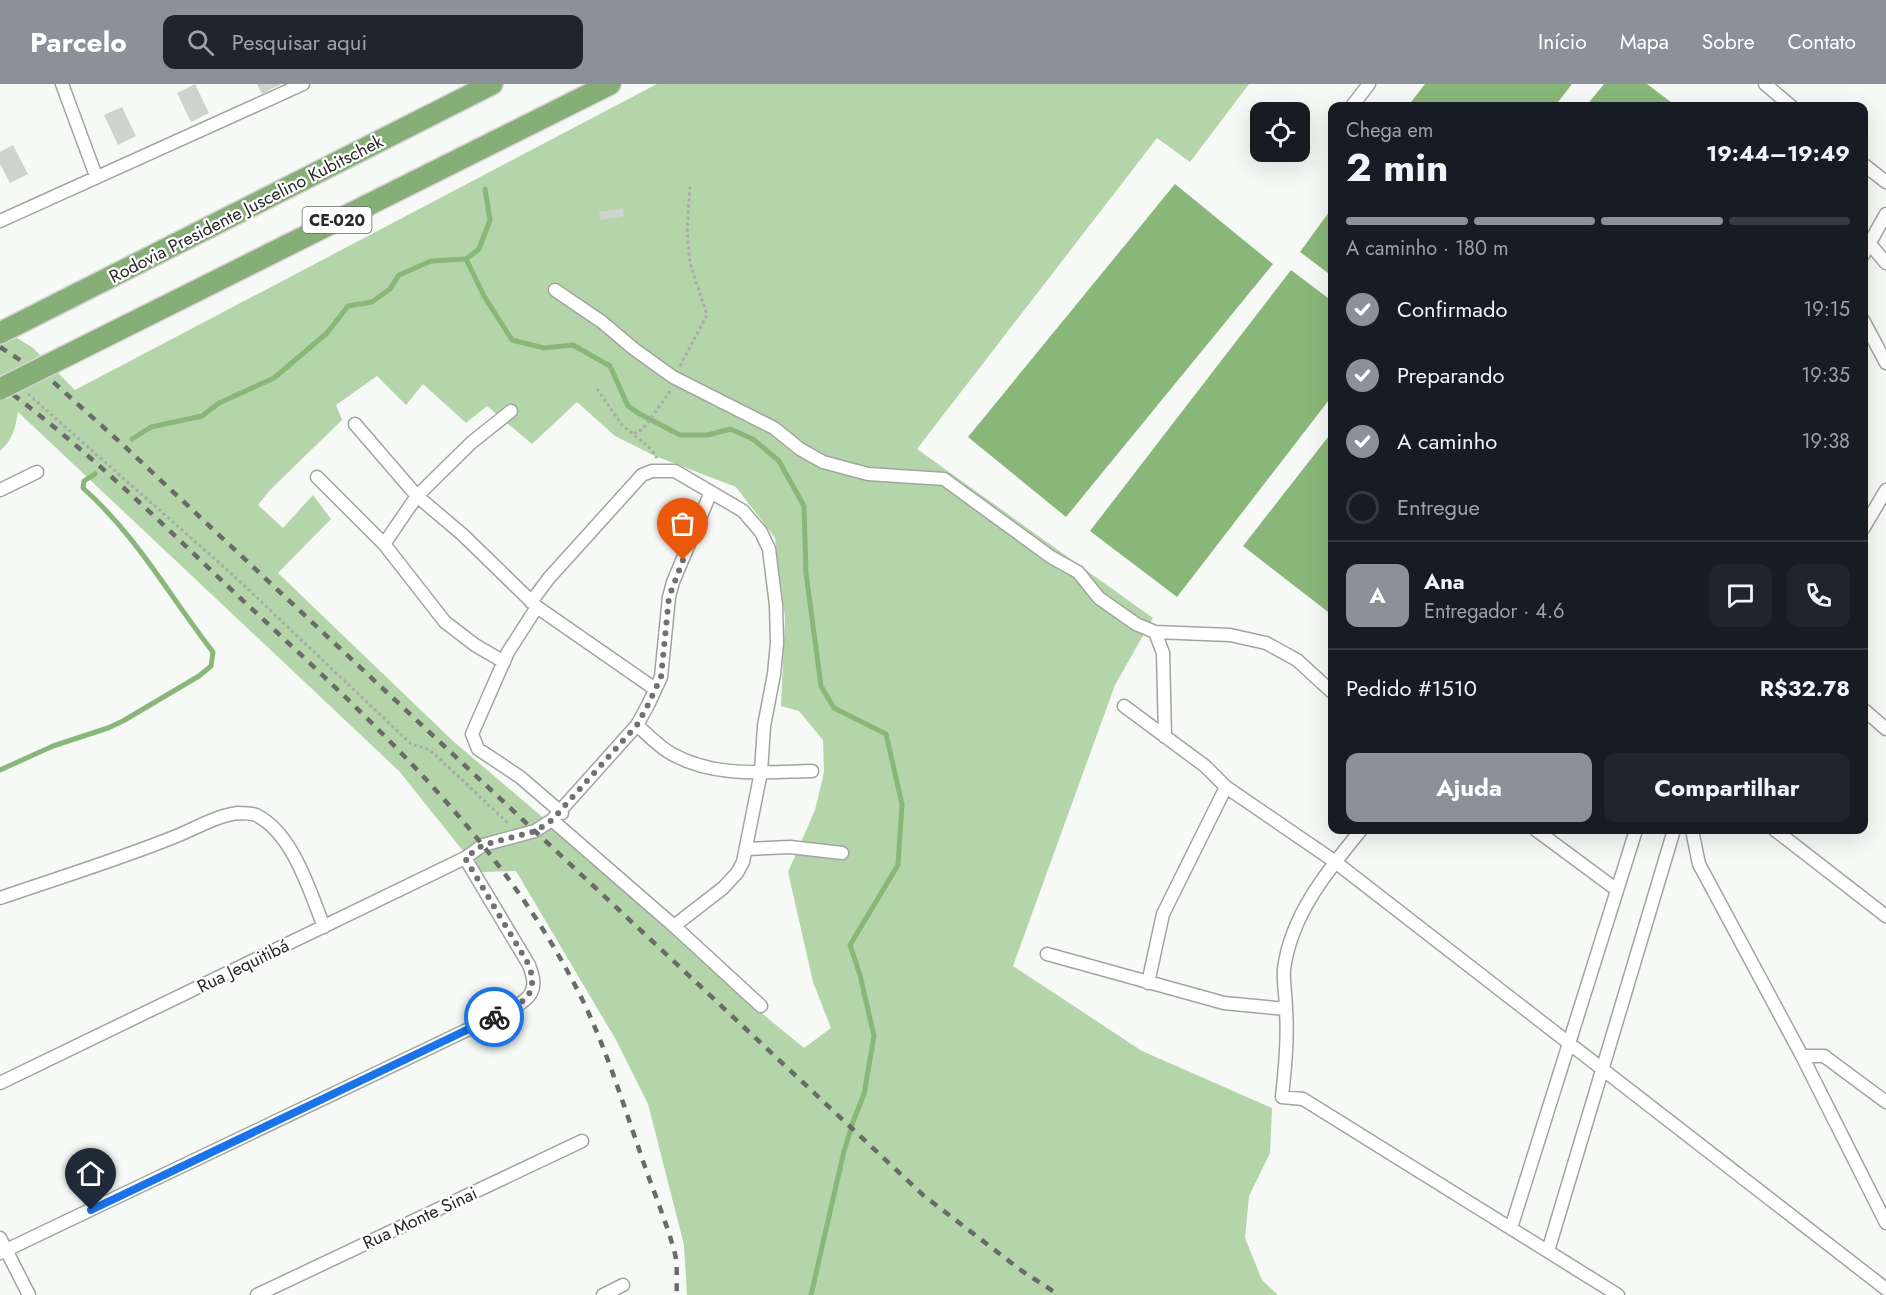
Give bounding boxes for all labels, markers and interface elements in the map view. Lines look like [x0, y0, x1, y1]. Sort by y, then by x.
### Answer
search box [163, 15, 583, 69]
text: Parcelo [30, 22, 127, 63]
icon: search [184, 26, 217, 59]
text: Pesquisar aqui [232, 26, 367, 58]
text: Início [1538, 27, 1587, 57]
text: Mapa [1620, 27, 1669, 57]
text: Sobre [1702, 27, 1754, 57]
text: Contato [1787, 27, 1856, 57]
map controls [1250, 102, 1310, 162]
button: locate [1250, 102, 1310, 162]
text: Chega em [1346, 116, 1433, 145]
street label: Rodovia Presidente Juscelino Kubitschek [105, 128, 387, 290]
text: 19:44–19:49 [1706, 137, 1850, 169]
text: 2 min [1346, 139, 1448, 196]
road number: CE-020 [302, 207, 372, 233]
text: A caminho · 180 m [1346, 234, 1509, 263]
icon: check [1346, 293, 1379, 326]
text: Confirmado [1397, 293, 1507, 325]
text: 19:15 [1803, 295, 1850, 324]
icon: check [1346, 359, 1379, 392]
text: Preparando [1397, 359, 1505, 391]
text: 19:35 [1801, 361, 1850, 390]
icon: check [1346, 425, 1379, 458]
text: A caminho [1397, 425, 1497, 457]
text: 19:38 [1802, 427, 1850, 456]
text: Entregue [1397, 491, 1480, 523]
pin [657, 498, 708, 560]
icon: bag [666, 507, 699, 540]
button: chat [1709, 564, 1772, 627]
button: phone [1787, 564, 1850, 627]
text: Ana [1424, 565, 1465, 597]
text: A [1369, 579, 1386, 611]
text: Entregador · 4.6 [1424, 597, 1565, 626]
text: Pedido #1510 [1346, 672, 1477, 704]
text: R$32.78 [1760, 672, 1850, 704]
button: Ajuda [1346, 753, 1592, 822]
button: Compartilhar [1604, 753, 1850, 822]
street label: Rua Jequitibá [193, 932, 293, 1000]
courier [464, 987, 524, 1047]
icon: bike [478, 1001, 511, 1034]
pin [65, 1148, 116, 1210]
icon: home [74, 1157, 107, 1190]
street label: Rua Monte Sinai [358, 1180, 482, 1256]

